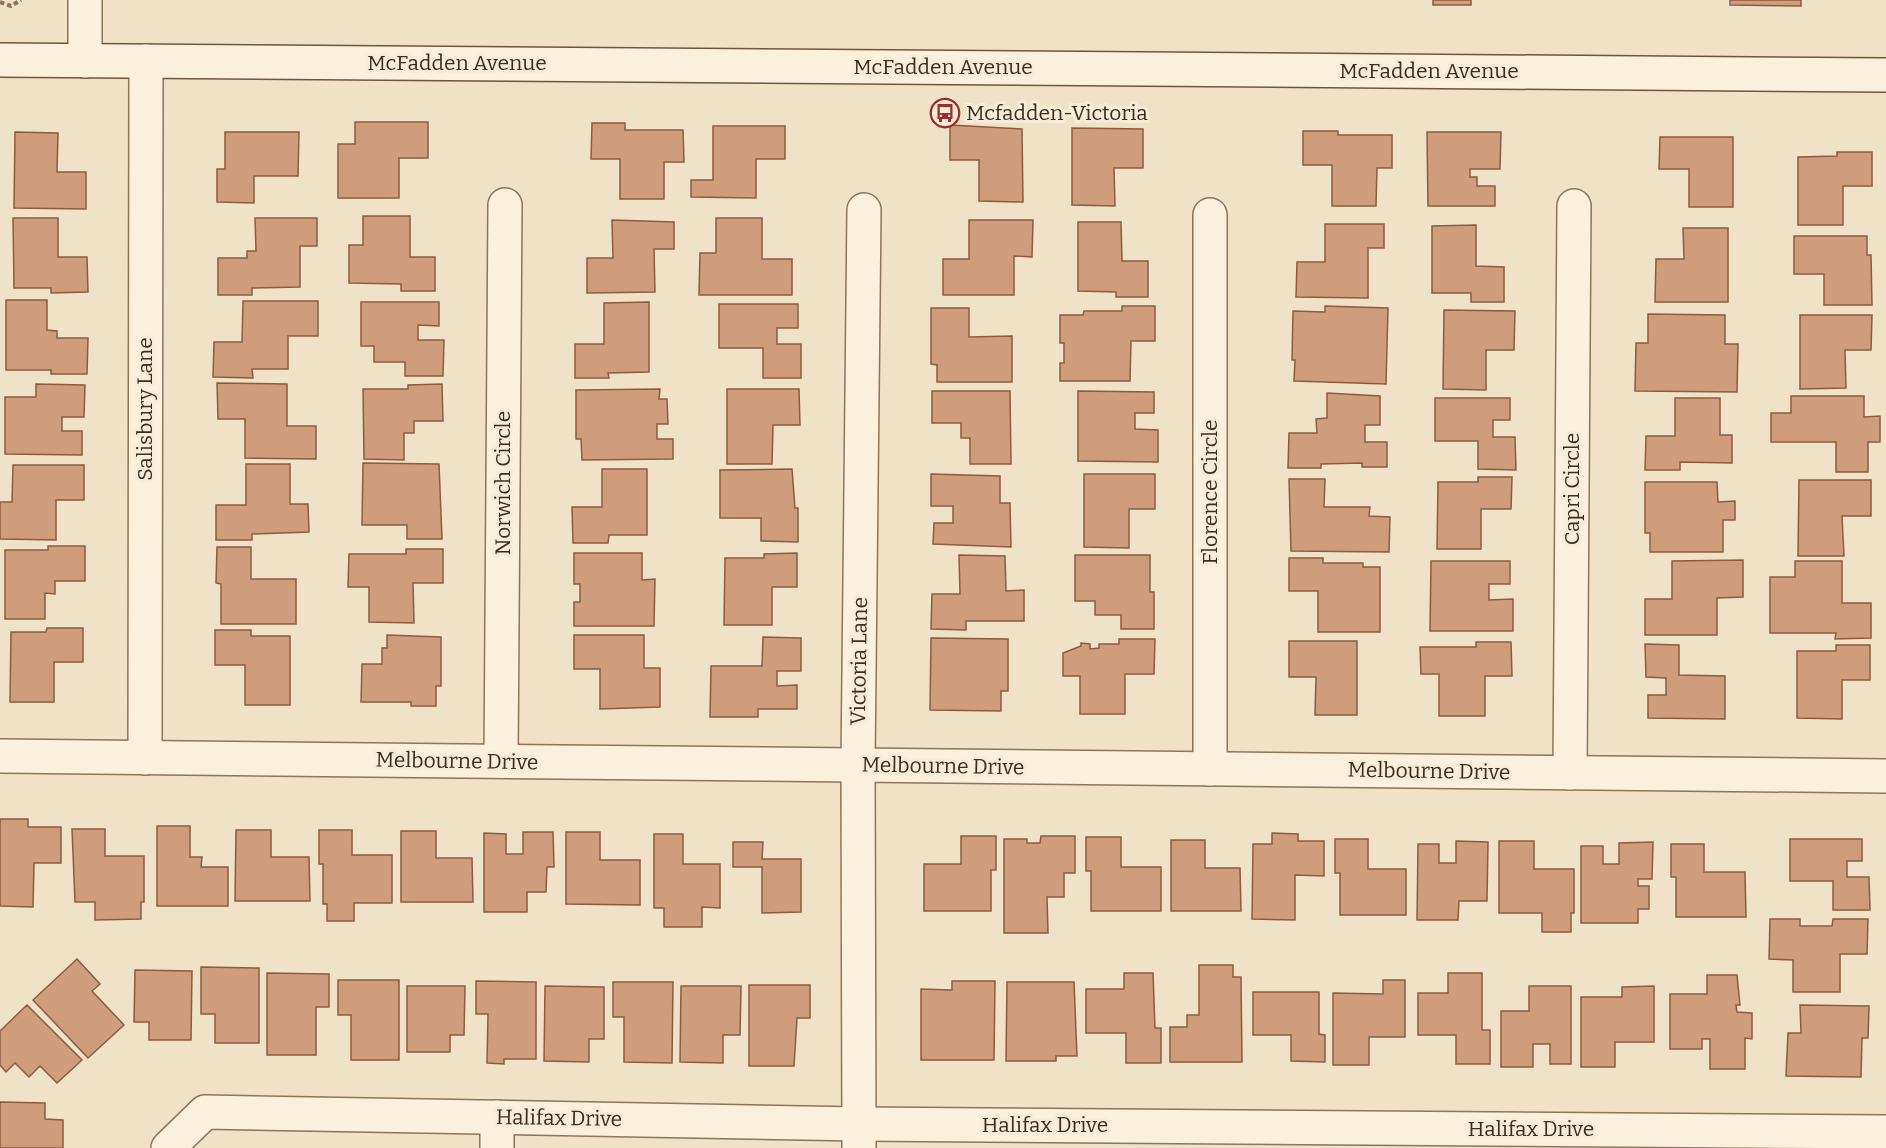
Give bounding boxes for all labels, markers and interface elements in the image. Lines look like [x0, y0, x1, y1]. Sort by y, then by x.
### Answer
street label: McFadden Avenue [367, 50, 547, 76]
street label: McFadden Avenue [853, 54, 1033, 80]
street label: McFadden Avenue [1339, 58, 1519, 84]
bus stop icon: Mcfadden-Victoria [929, 97, 961, 129]
place label: Mcfadden-Victoria [966, 100, 1148, 126]
street label: Salisbury Lane [132, 337, 158, 481]
street label: Norwich Circle [490, 411, 516, 555]
street label: Florence Circle [1197, 419, 1223, 565]
street label: Capri Circle [1559, 433, 1585, 545]
street label: Victoria Lane [845, 597, 873, 725]
street label: Melbourne Drive [375, 747, 539, 775]
street label: Melbourne Drive [861, 752, 1025, 780]
street label: Melbourne Drive [1347, 757, 1511, 785]
street label: Halifax Drive [496, 1104, 622, 1132]
street label: Halifax Drive [982, 1112, 1108, 1138]
street label: Halifax Drive [1468, 1116, 1594, 1142]

